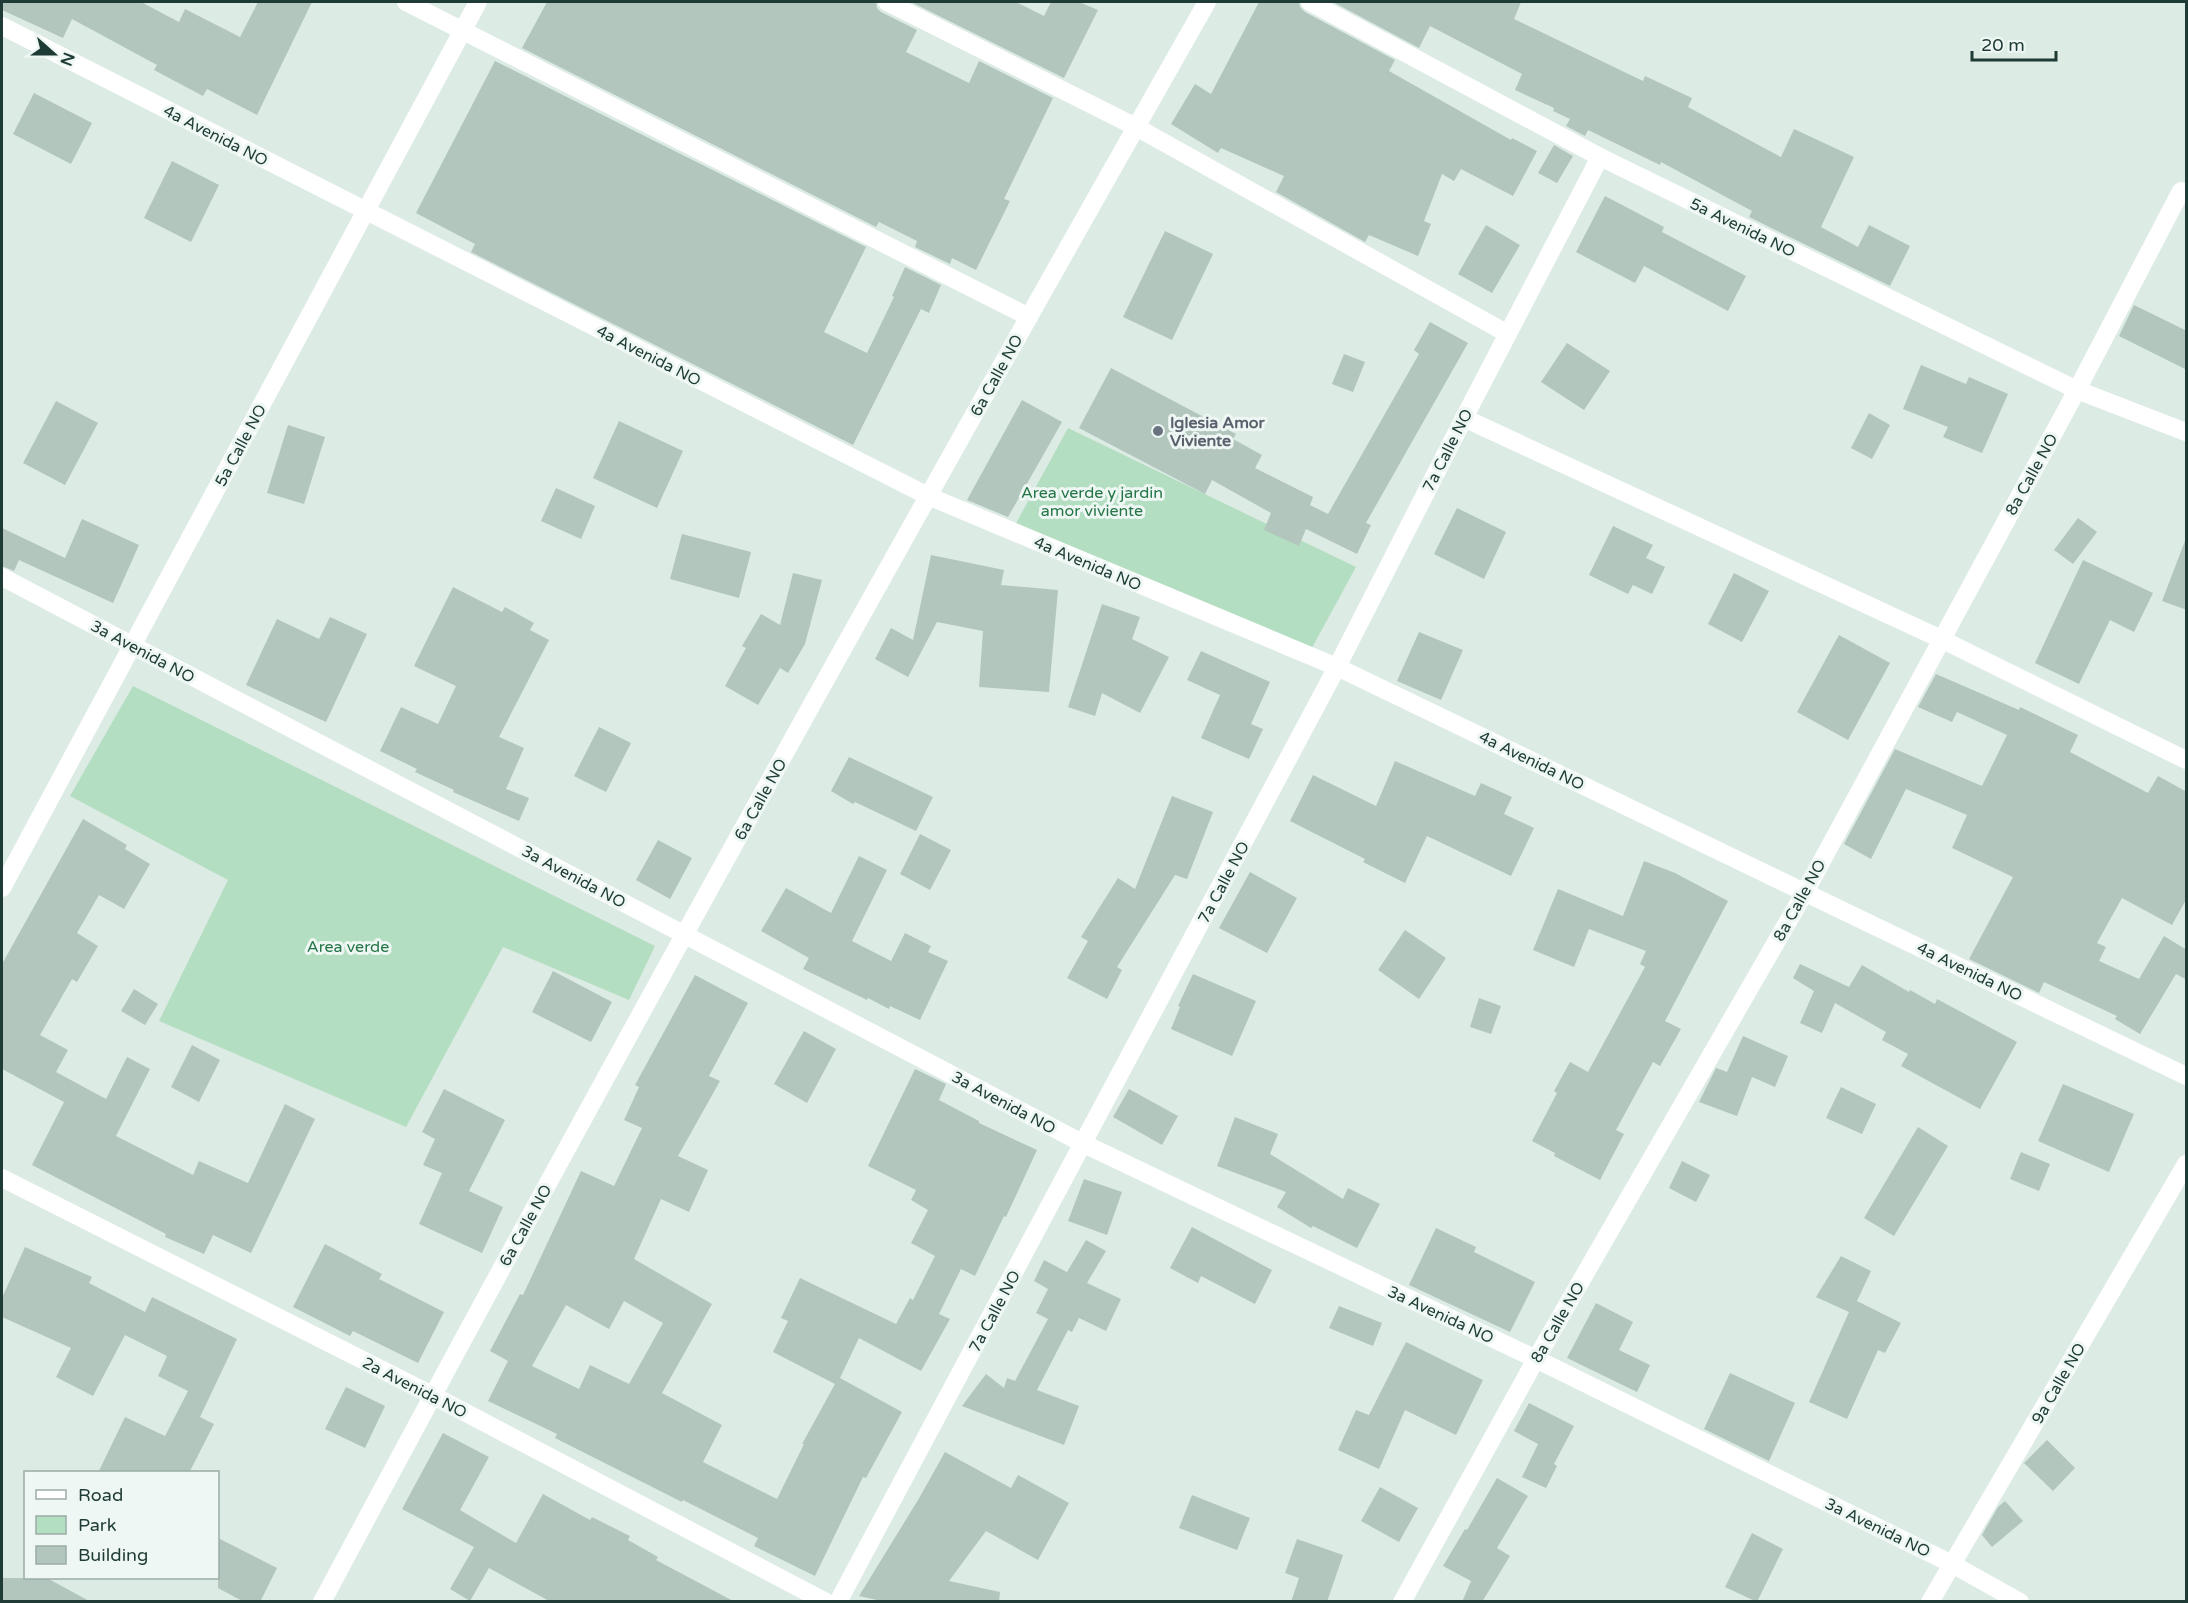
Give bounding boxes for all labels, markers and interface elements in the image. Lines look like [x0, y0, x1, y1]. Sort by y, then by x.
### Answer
north arrow [24, 24, 84, 84]
scale bar [1972, 24, 2056, 62]
text: 20 m [1981, 34, 2025, 56]
text: N [55, 49, 79, 69]
street label: 4a Avenida NO [160, 101, 271, 171]
street label: 5a Avenida NO [1687, 194, 1799, 262]
street label: 4a Avenida NO [593, 321, 704, 391]
street label: 6a Calle NO [966, 331, 1028, 420]
street label: 5a Calle NO [211, 401, 271, 490]
street label: 7a Calle NO [1418, 406, 1477, 495]
place label: Iglesia Amor Viviente [1170, 413, 1266, 451]
marker: Iglesia Amor Viviente [1151, 424, 1165, 438]
street label: 8a Calle NO [2001, 430, 2063, 519]
park label: Area verde y jardin amor viviente [1021, 483, 1163, 521]
street label: 4a Avenida NO [1031, 532, 1144, 596]
street label: 3a Avenida NO [87, 616, 198, 688]
street label: 4a Avenida NO [1476, 727, 1588, 795]
street label: 6a Calle NO [730, 755, 792, 844]
street label: 7a Calle NO [1194, 838, 1254, 927]
street label: 3a Avenida NO [518, 841, 629, 913]
street label: 8a Calle NO [1769, 856, 1831, 945]
park label: Area verde [307, 937, 389, 957]
street label: 4a Avenida NO [1914, 938, 2026, 1006]
street label: 3a Avenida NO [948, 1067, 1059, 1139]
street label: 6a Calle NO [495, 1181, 557, 1270]
street label: 7a Calle NO [965, 1267, 1025, 1356]
street label: 8a Calle NO [1527, 1278, 1589, 1367]
street label: 3a Avenida NO [1384, 1282, 1497, 1348]
street label: 9a Calle NO [2028, 1339, 2090, 1428]
street label: 2a Avenida NO [359, 1353, 470, 1423]
legend [24, 1471, 219, 1579]
text: Road [78, 1484, 123, 1506]
street label: 3a Avenida NO [1822, 1494, 1934, 1562]
text: Park [78, 1514, 117, 1536]
text: Building [78, 1544, 148, 1566]

